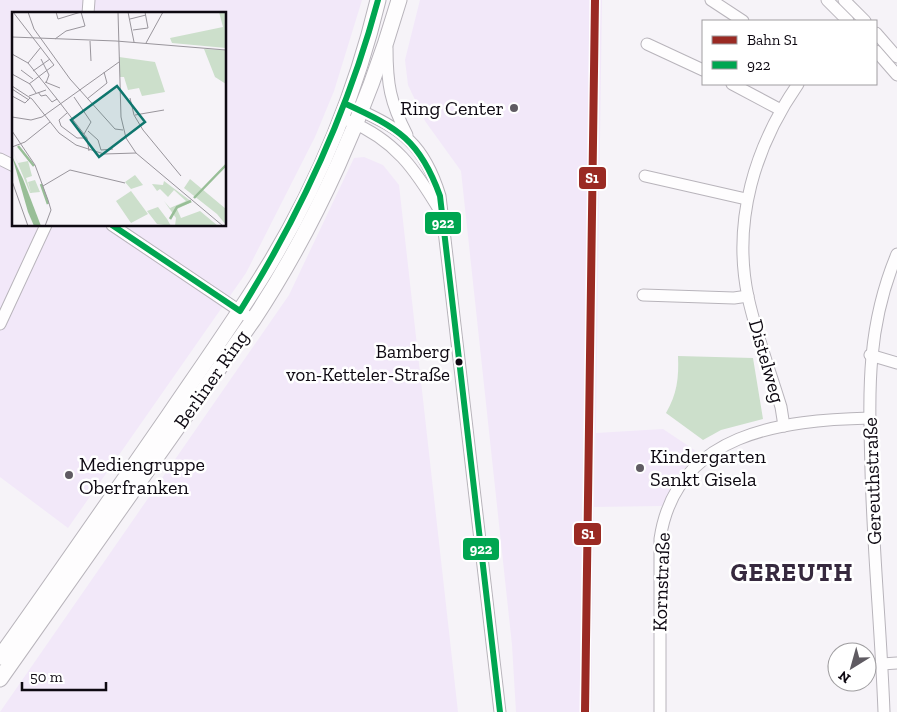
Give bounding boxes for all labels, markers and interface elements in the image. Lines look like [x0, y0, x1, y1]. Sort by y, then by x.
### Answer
inset map [12, 12, 226, 226]
legend [702, 20, 877, 85]
text: Bahn S1 [747, 31, 798, 49]
text: 922 [747, 56, 771, 74]
place label: Ring Center [400, 96, 504, 120]
marker: Ring Center [508, 102, 520, 114]
line badge: S1 [578, 166, 607, 190]
text: S1 [585, 170, 599, 187]
line badge: 922 [424, 211, 462, 235]
text: 922 [432, 215, 455, 232]
street label: Distelweg [744, 316, 790, 406]
street label: Berliner Ring [168, 325, 254, 433]
place label: Bamberg von-Ketteler-Straße [286, 340, 451, 386]
marker: Bamberg von-Ketteler-Straße [454, 357, 464, 367]
street label: Gereuthstraße [858, 417, 886, 545]
place label: Kindergarten Sankt Gisela [650, 444, 767, 491]
place label: Mediengruppe Oberfranken [79, 452, 205, 499]
marker: Kindergarten Sankt Gisela [634, 462, 646, 474]
marker: Mediengruppe Oberfranken [63, 469, 75, 481]
line badge: S1 [573, 522, 602, 546]
text: S1 [581, 526, 595, 543]
street label: Kornstraße [647, 532, 675, 632]
line badge: 922 [462, 537, 500, 561]
text: 922 [470, 541, 493, 558]
district label: GEREUTH [731, 557, 853, 587]
north arrow [827, 642, 877, 692]
scale bar [22, 660, 106, 692]
text: N [835, 667, 854, 687]
text: 50 m [30, 668, 63, 686]

